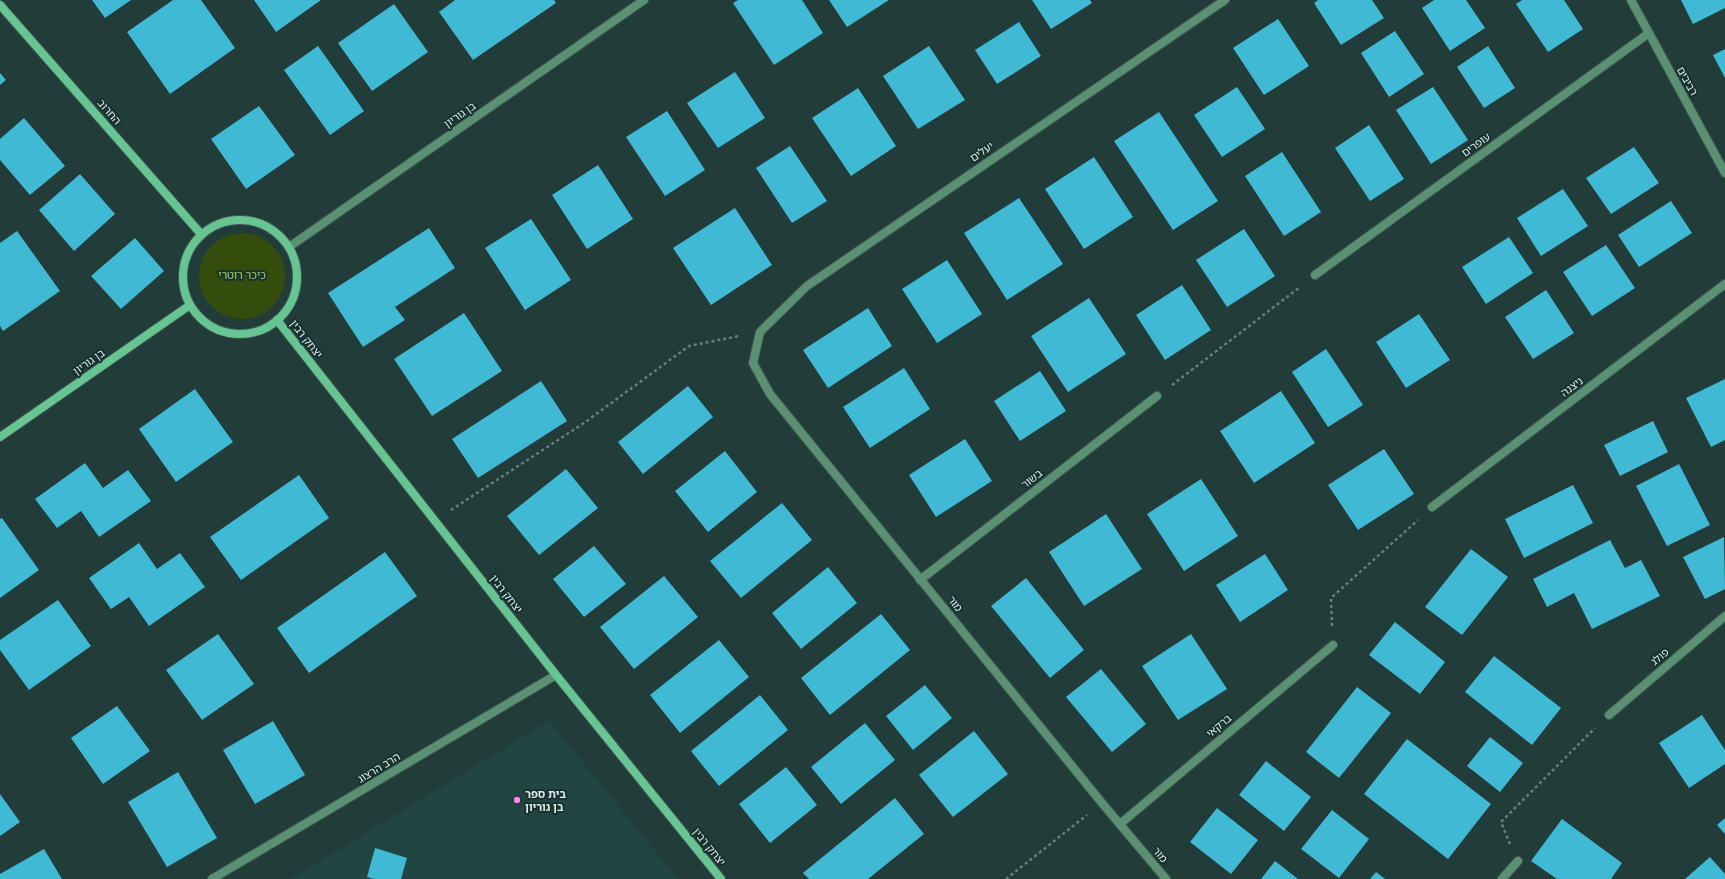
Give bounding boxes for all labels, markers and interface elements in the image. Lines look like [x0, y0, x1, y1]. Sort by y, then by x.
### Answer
street label: רביבים [1674, 64, 1700, 98]
street label: החרוב [94, 97, 124, 127]
street label: בן גוריון [442, 99, 478, 131]
street label: עופרים [1459, 130, 1493, 160]
street label: יעלים [968, 139, 996, 165]
park label: כיכר רוטרי [218, 269, 266, 282]
street label: יצחק רבין [287, 317, 325, 361]
street label: בן גוריון [71, 346, 107, 378]
street label: ניצנה [1558, 374, 1586, 400]
street label: בשור [1019, 467, 1045, 491]
street label: יצחק רבין [487, 572, 525, 616]
street label: מור [945, 594, 965, 614]
street label: פולג [1648, 645, 1672, 668]
street label: ברקאי [1204, 712, 1234, 740]
street label: הרב הרצוג [355, 750, 403, 786]
place label: בית ספר בן גוריון [525, 788, 566, 814]
marker: בית ספר בן גוריון [512, 795, 522, 805]
street label: יצחק רבין [690, 826, 728, 868]
street label: מור [1150, 845, 1170, 865]

